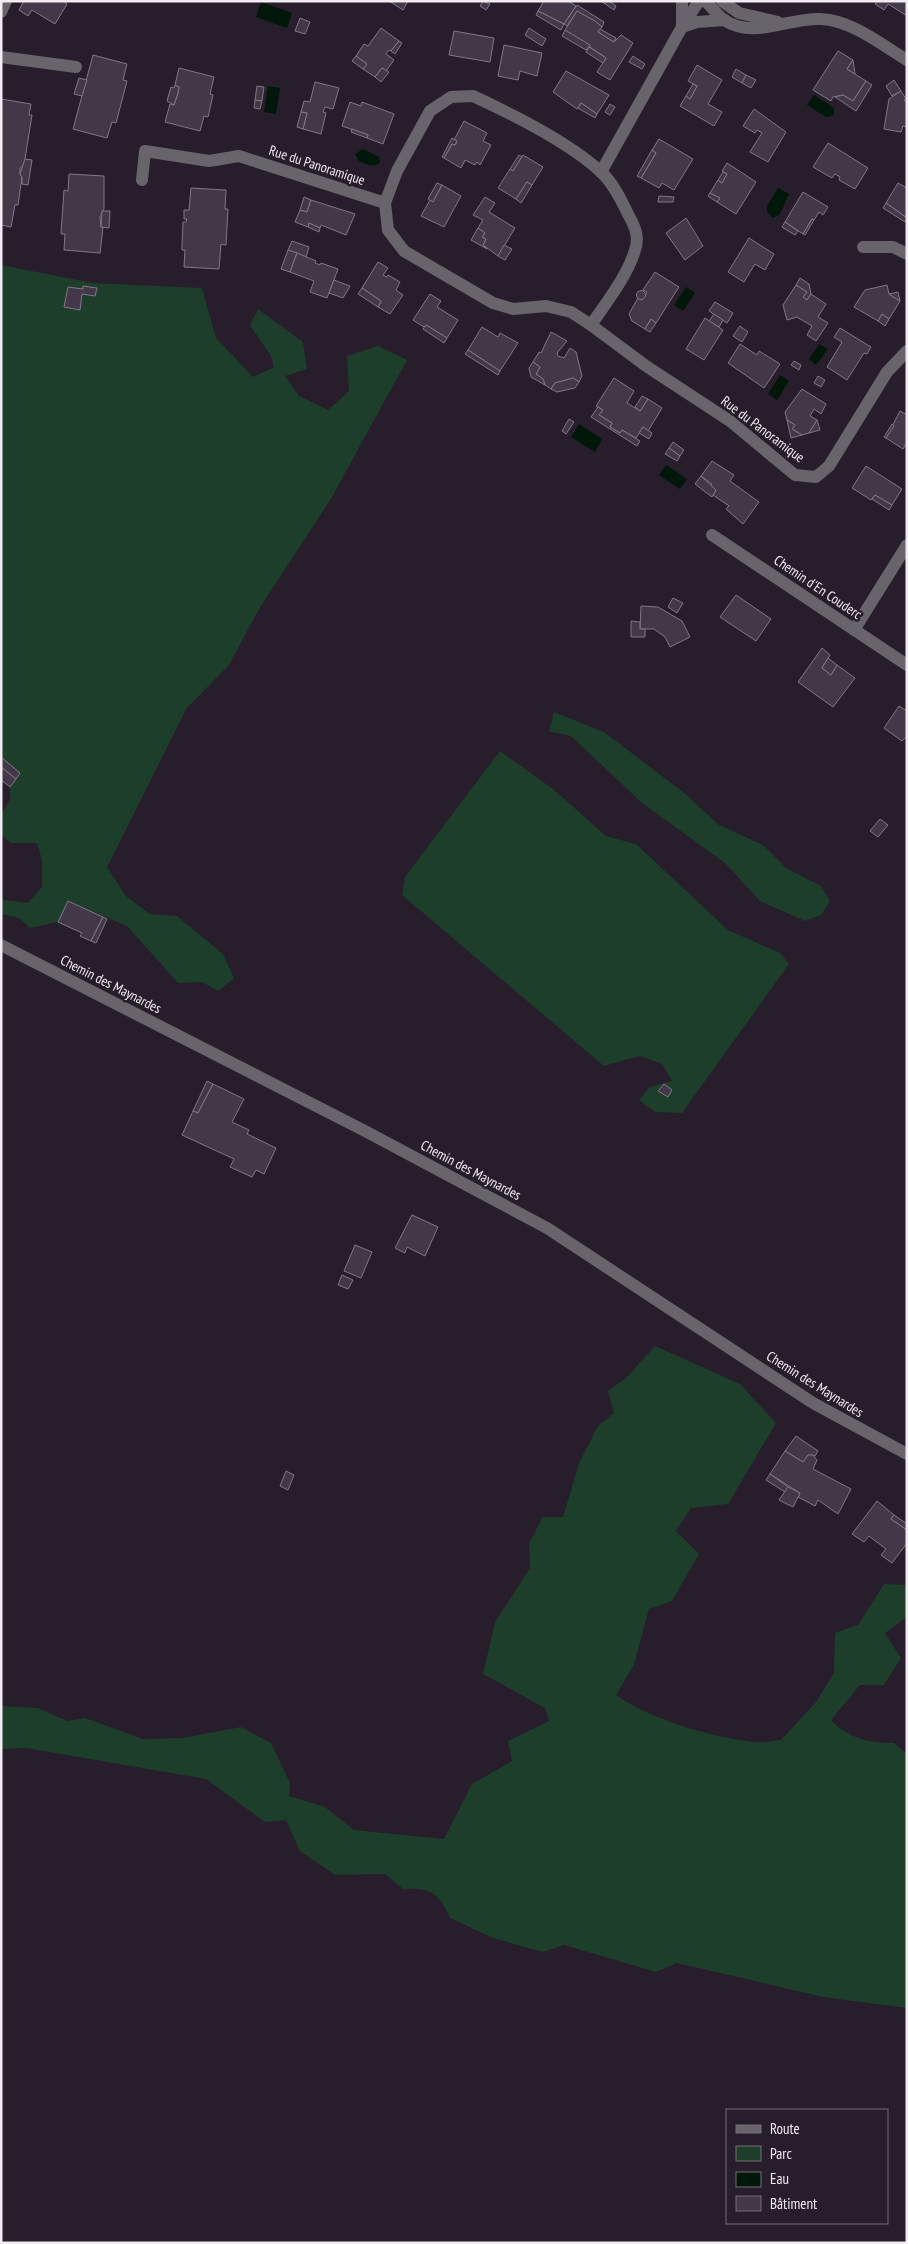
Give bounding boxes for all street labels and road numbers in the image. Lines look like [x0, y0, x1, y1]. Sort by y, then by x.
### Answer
street label: Rue du Panoramique [267, 141, 367, 189]
street label: Rue du Panoramique [718, 392, 808, 466]
street label: Chemin d'En Couderc [771, 551, 865, 623]
street label: Chemin des Maynardes [57, 951, 165, 1017]
street label: Chemin des Maynardes [418, 1136, 525, 1204]
street label: Chemin des Maynardes [763, 1347, 867, 1421]

